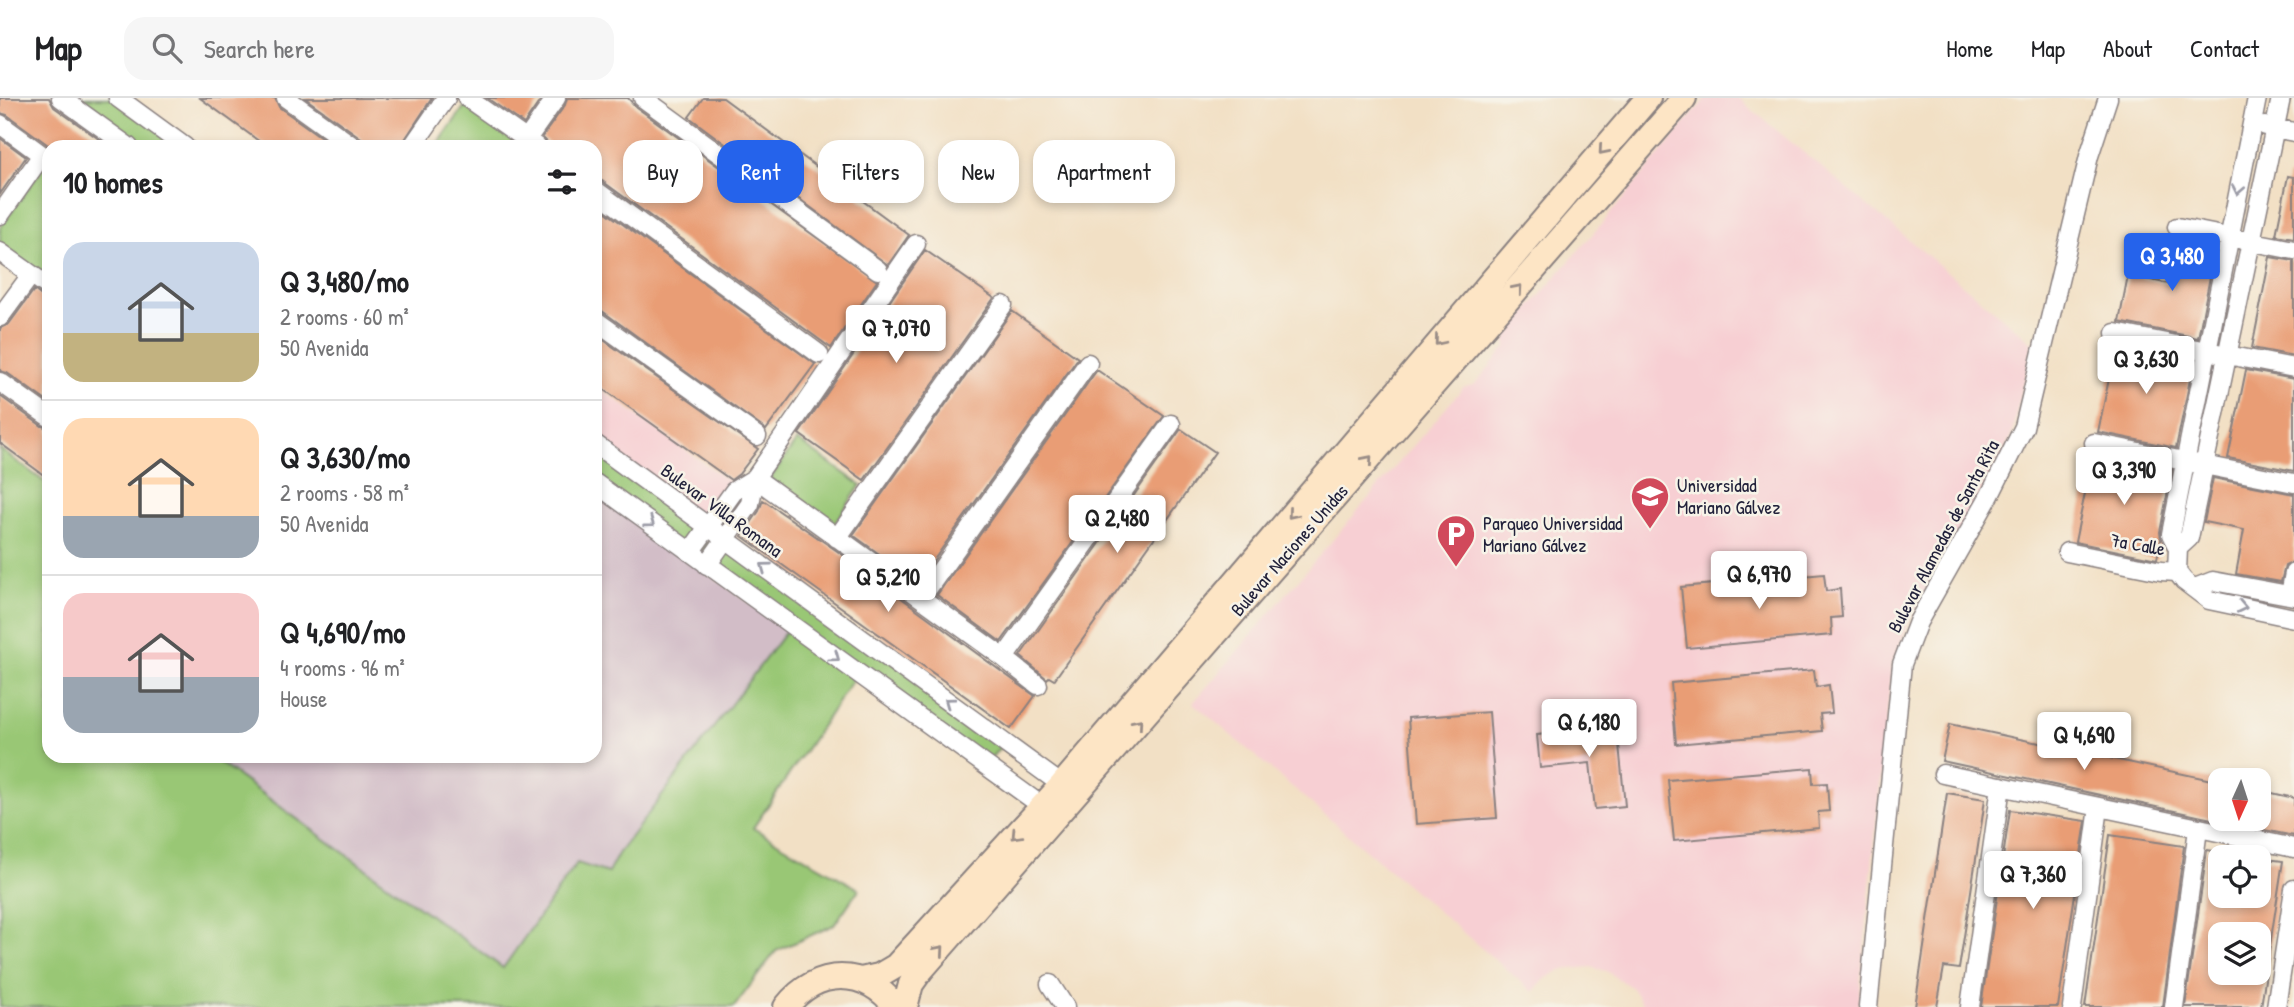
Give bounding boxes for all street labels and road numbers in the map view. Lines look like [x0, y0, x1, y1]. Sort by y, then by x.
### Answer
street label: Bulevar Alamedas de Santa Rita [1881, 435, 2005, 637]
street label: Bulevar Villa Romana [656, 457, 788, 563]
street label: Bulevar Naciones Unidas [1224, 479, 1354, 621]
street label: 7a Calle [2109, 526, 2168, 562]

